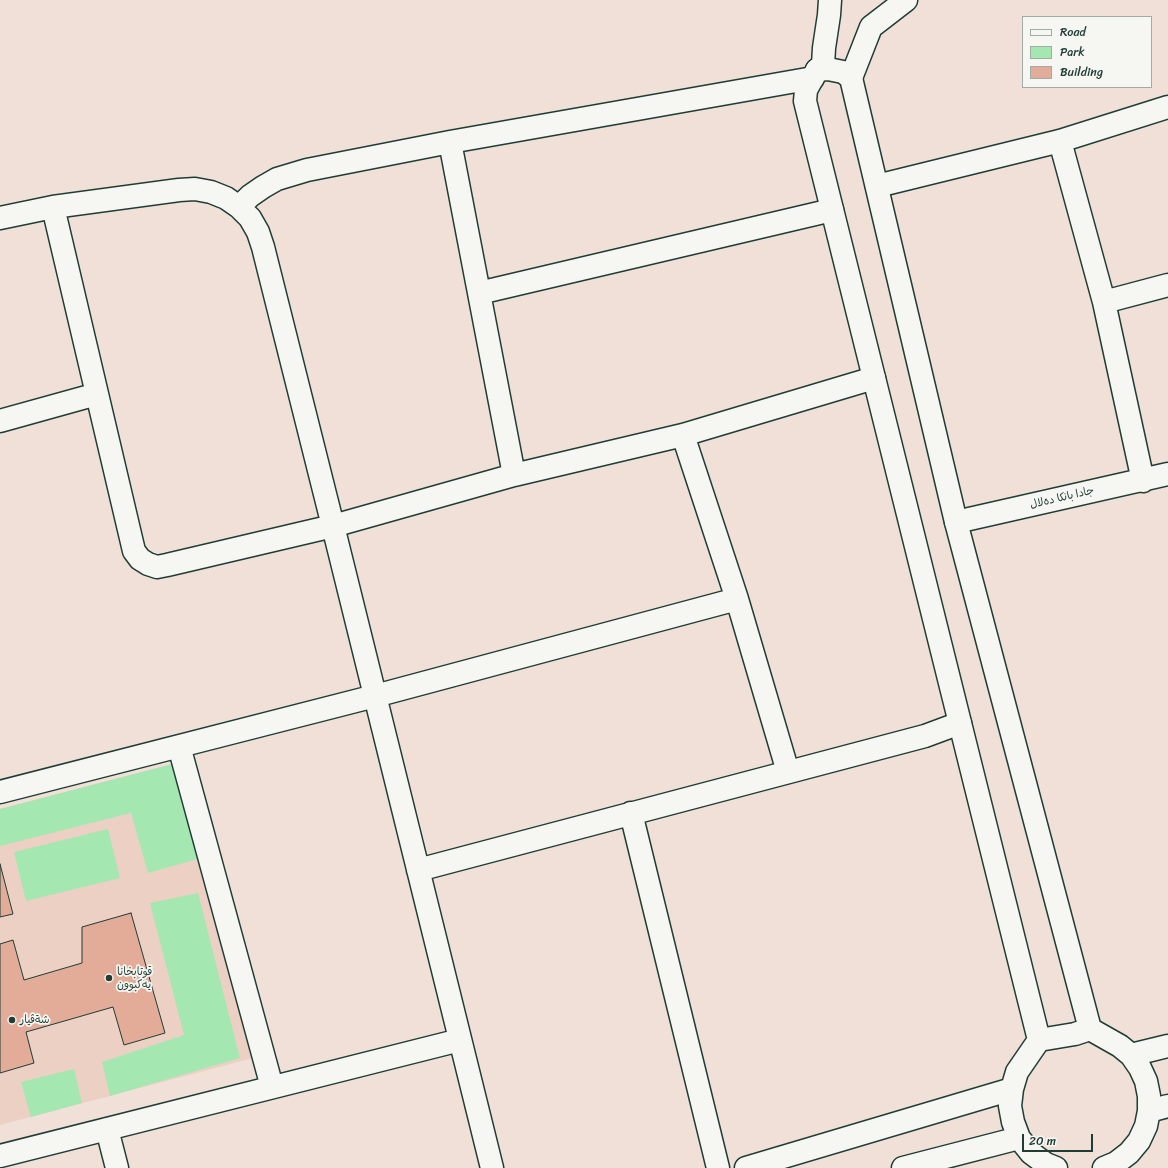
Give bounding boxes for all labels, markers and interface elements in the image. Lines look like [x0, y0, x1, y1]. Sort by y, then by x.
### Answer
legend [1022, 16, 1152, 88]
text: Road [1060, 21, 1086, 43]
text: Park [1060, 41, 1085, 63]
text: Building [1060, 61, 1103, 83]
street label: جادا بانكا ده‌لال [1029, 484, 1095, 512]
place label: قوتابخانا یەکبوون [117, 965, 152, 991]
marker: قوتابخانا یەکبوون [104, 973, 114, 983]
place label: شةڤيار [20, 1013, 49, 1027]
marker: شةڤيار [7, 1015, 17, 1025]
scale bar [1024, 1126, 1095, 1152]
text: 20 m [1029, 1130, 1056, 1152]

